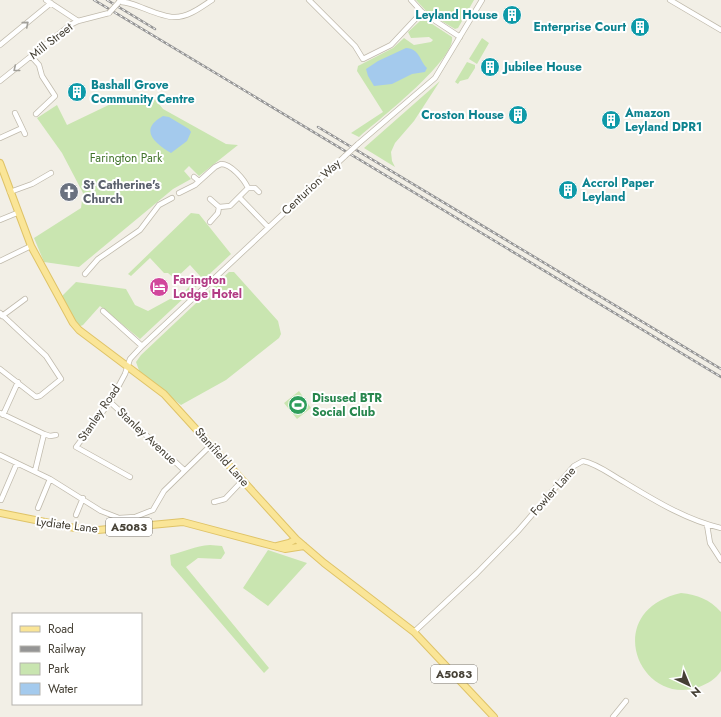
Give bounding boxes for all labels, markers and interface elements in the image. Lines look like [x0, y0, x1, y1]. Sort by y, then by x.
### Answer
building icon: Leyland House [501, 4, 523, 26]
place label: Leyland House [415, 6, 498, 24]
building icon: Enterprise Court [629, 16, 651, 38]
street label: Mill Street [26, 18, 77, 64]
place label: Enterprise Court [534, 18, 626, 36]
one-way arrow [21, 22, 28, 29]
building icon: Jubilee House [479, 56, 501, 78]
place label: Jubilee House [502, 58, 582, 76]
one-way arrow [13, 64, 20, 71]
place label: Bashall Grove Community Centre [91, 76, 195, 108]
building icon: Bashall Grove Community Centre [66, 81, 88, 103]
building icon: Croston House [507, 104, 529, 126]
place label: Amazon Leyland DPR1 [624, 104, 702, 136]
place label: Croston House [421, 106, 504, 124]
building icon: Amazon Leyland DPR1 [600, 109, 622, 131]
park label: Farington Park [90, 149, 163, 167]
street label: Centurion Way [277, 154, 345, 219]
place label: Accrol Paper Leyland [581, 174, 654, 206]
place label: St Catherine's Church [83, 176, 160, 208]
building icon: Accrol Paper Leyland [557, 179, 579, 201]
church icon: St Catherine's Church [58, 181, 80, 203]
place label: Farington Lodge Hotel [173, 271, 242, 303]
hotel icon: Farington Lodge Hotel [148, 276, 170, 298]
street label: Stanley Road [73, 381, 125, 445]
place label: Disused BTR Social Club [312, 389, 382, 421]
sports icon: Disused BTR Social Club [287, 394, 309, 416]
street label: Stanley Avenue [113, 403, 181, 469]
street label: Stanifield Lane [190, 423, 254, 491]
street label: Fowler Lane [526, 463, 580, 519]
street label: Lydiate Lane [35, 512, 99, 538]
road number: A5083 [106, 518, 152, 536]
legend [12, 613, 142, 705]
text: Road [48, 620, 74, 638]
text: Railway [48, 640, 86, 658]
text: Park [48, 660, 70, 678]
road number: A5083 [431, 665, 477, 683]
north arrow [669, 665, 709, 705]
text: Water [48, 680, 79, 698]
text: N [687, 683, 705, 701]

